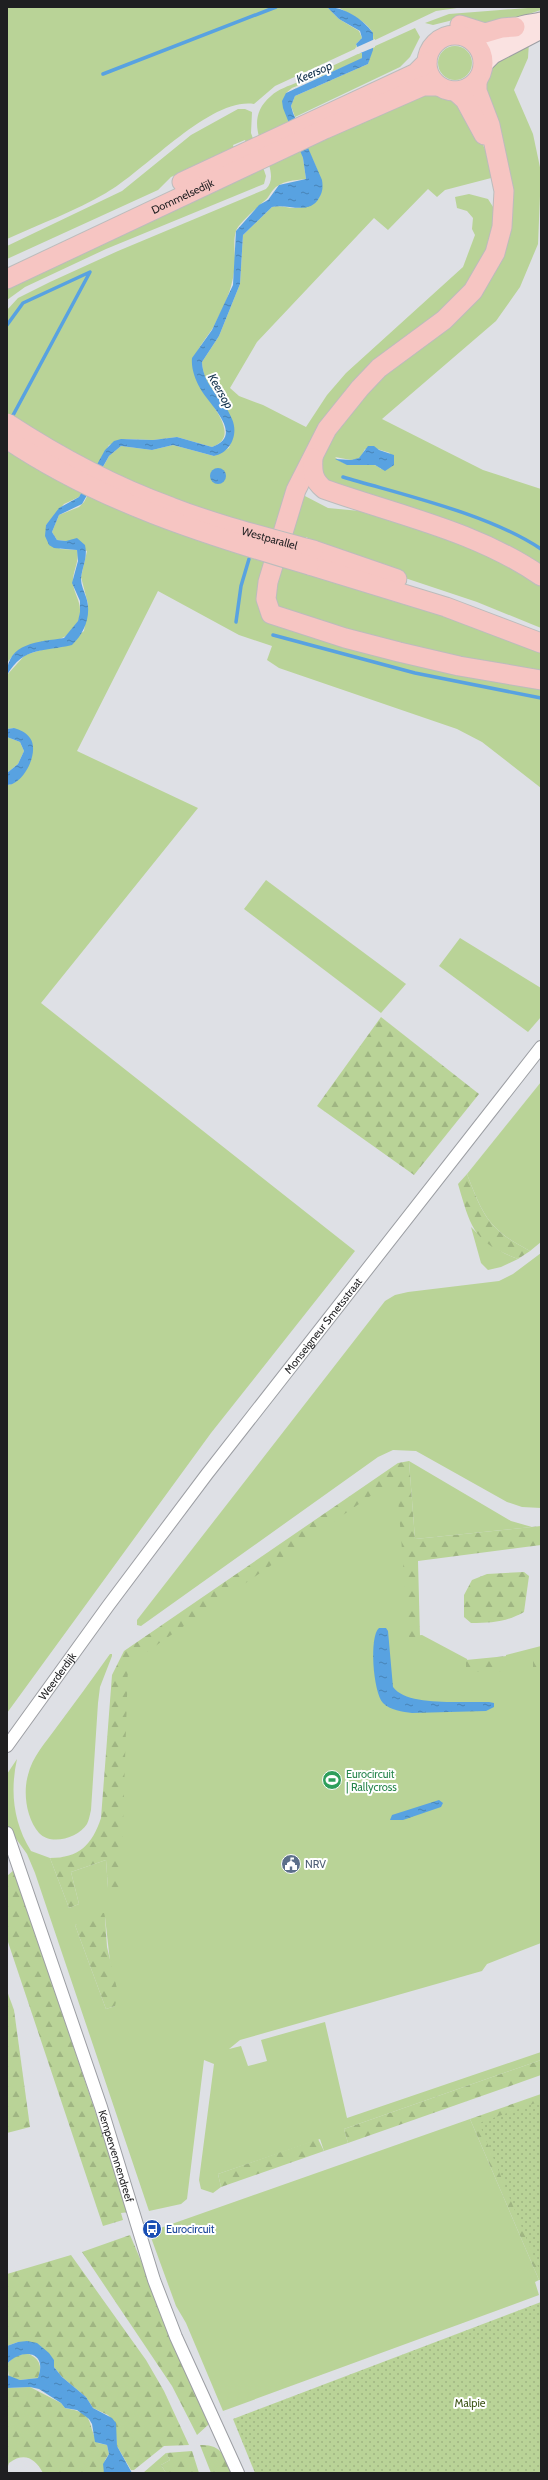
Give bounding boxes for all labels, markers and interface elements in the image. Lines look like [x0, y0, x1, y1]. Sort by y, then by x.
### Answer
water label: Keersop [294, 57, 334, 87]
street label: Dommelsedijk [149, 175, 216, 217]
water label: Keersop [205, 371, 237, 411]
street label: Westparallel [240, 524, 300, 553]
street label: Monseigneur Smetsstraat [281, 1274, 365, 1377]
street label: Weerderdijk [35, 1650, 79, 1703]
place label: Eurocircuit | Rallycross [346, 1767, 397, 1794]
sports icon: Eurocircuit | Rallycross [321, 1769, 343, 1791]
public building icon: NRV [280, 1853, 302, 1875]
place label: NRV [305, 1857, 326, 1871]
street label: Kempervennendreef [95, 2108, 137, 2204]
bus stop icon: Eurocircuit [141, 2218, 163, 2240]
place label: Eurocircuit [166, 2222, 215, 2236]
park label: Malpie [455, 2396, 486, 2410]

